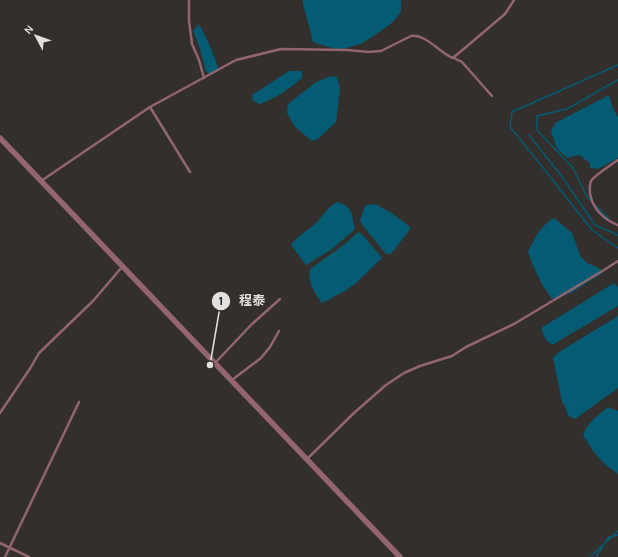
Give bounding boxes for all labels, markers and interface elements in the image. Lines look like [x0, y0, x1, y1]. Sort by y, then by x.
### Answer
north arrow [16, 16, 56, 56]
text: N [21, 23, 36, 37]
callout: 程泰 [211, 288, 273, 313]
text: 程泰 [239, 293, 266, 308]
text: 1 [219, 294, 223, 308]

